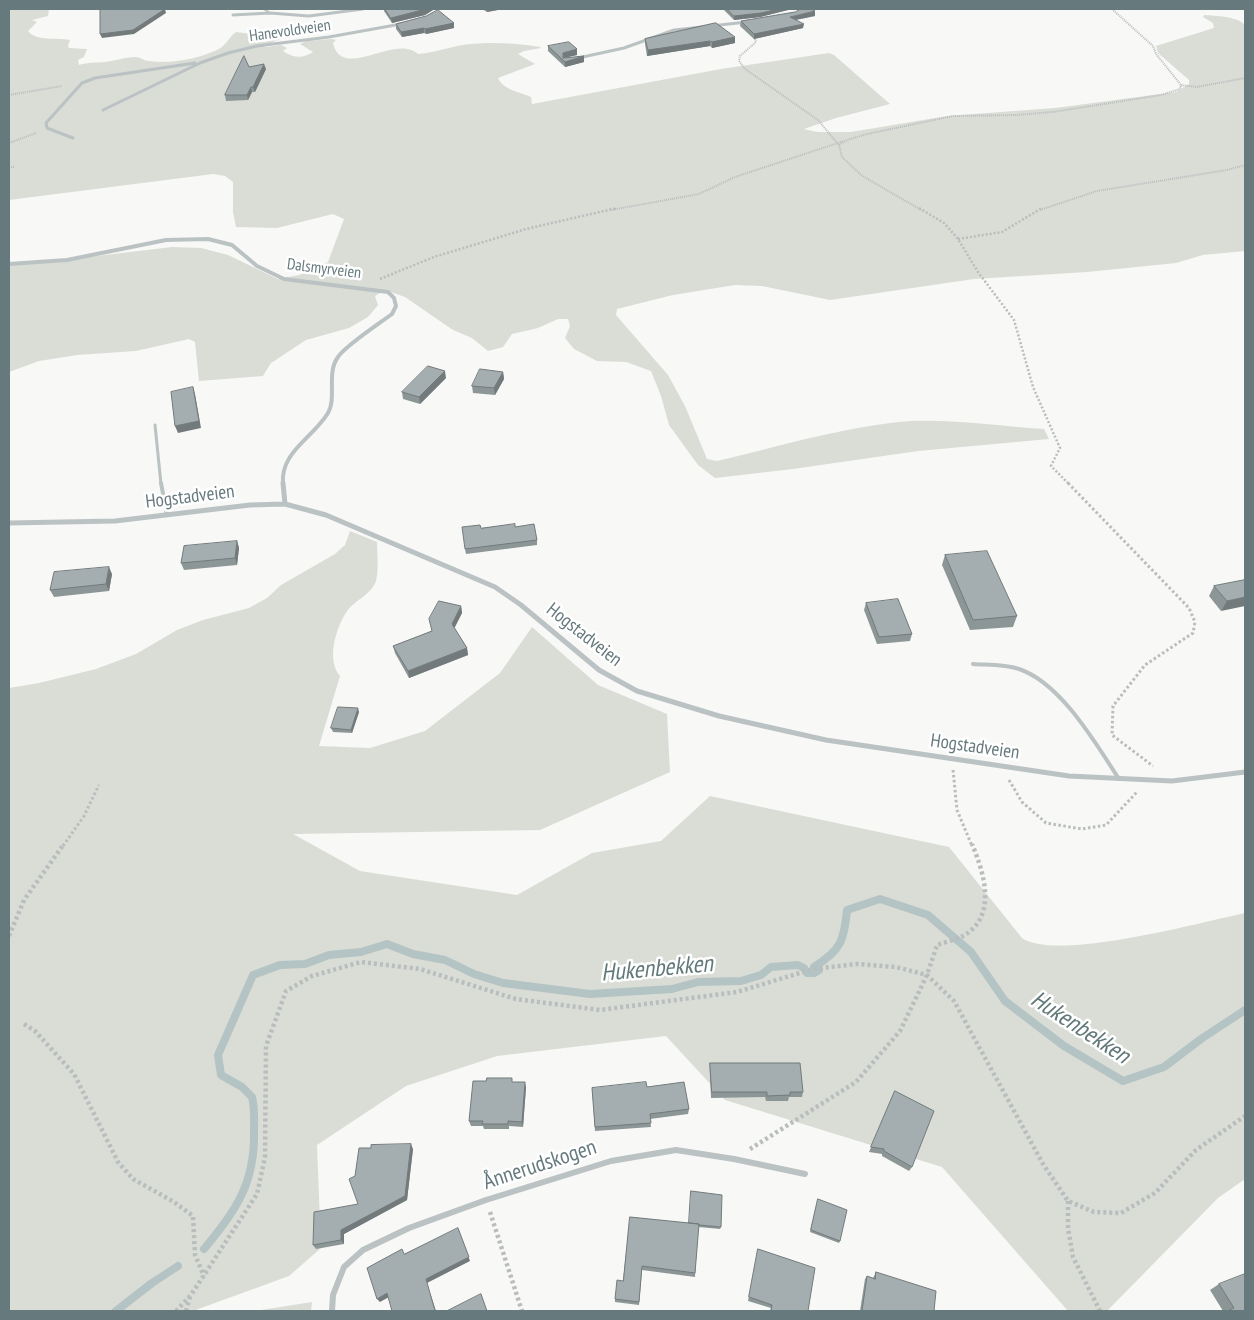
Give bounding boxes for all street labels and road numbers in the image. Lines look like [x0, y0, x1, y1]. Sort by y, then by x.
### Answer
street label: Hanevoldveien [248, 16, 332, 46]
street label: Dalsmyrveien [286, 255, 362, 283]
street label: Hogstadveien [144, 480, 236, 514]
street label: Hogstadveien [542, 598, 626, 672]
street label: Hogstadveien [929, 729, 1021, 765]
street label: Ånnerudskogen [480, 1134, 600, 1196]

